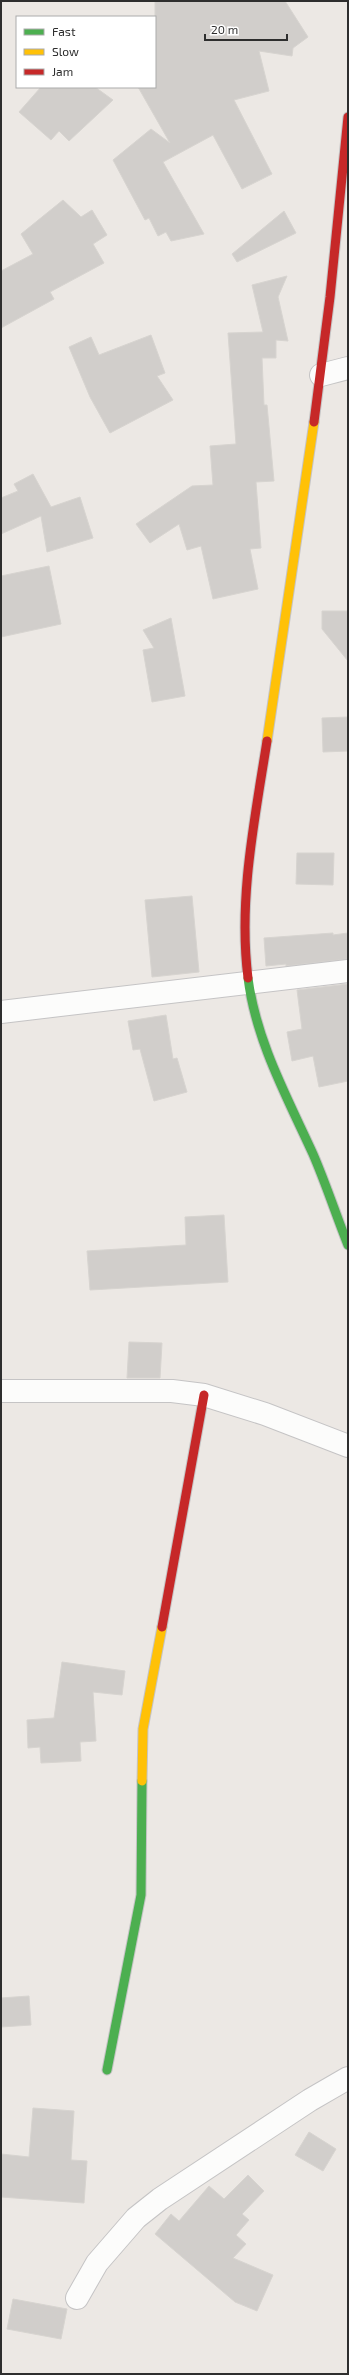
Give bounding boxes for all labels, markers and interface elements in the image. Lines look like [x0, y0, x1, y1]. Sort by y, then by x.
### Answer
legend [16, 16, 156, 88]
scale bar [205, 16, 287, 42]
text: 20 m [211, 22, 238, 36]
text: Fast [52, 24, 76, 38]
text: Slow [52, 44, 79, 58]
text: Jam [52, 64, 73, 78]

